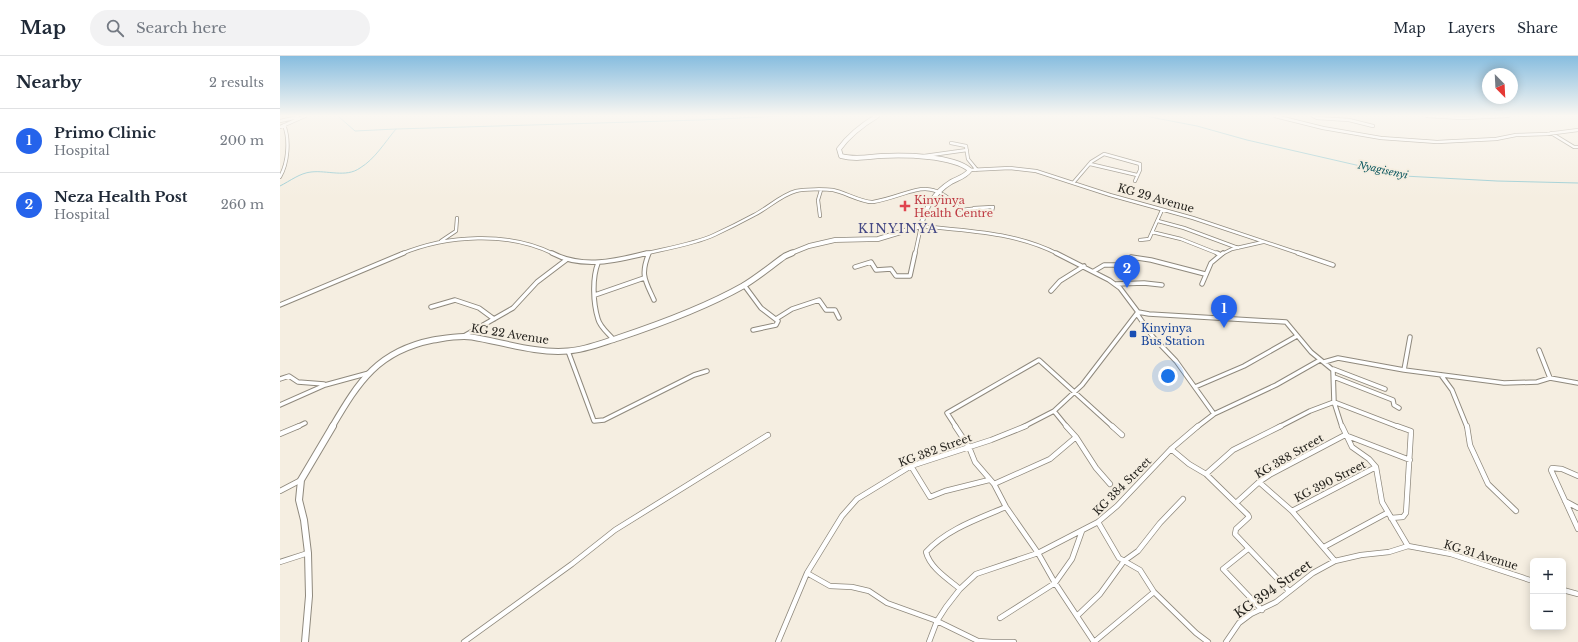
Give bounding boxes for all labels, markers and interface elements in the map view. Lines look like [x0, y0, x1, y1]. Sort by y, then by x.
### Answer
search box [90, 10, 370, 46]
text: Map [20, 16, 66, 39]
icon: search [104, 17, 126, 39]
text: Search here [136, 18, 227, 37]
text: Map [1393, 19, 1426, 37]
text: Layers [1448, 19, 1495, 37]
text: Share [1517, 19, 1558, 37]
north arrow [1482, 68, 1518, 104]
text: Nearby [16, 72, 82, 93]
text: 2 results [209, 74, 264, 91]
text: Primo Clinic [54, 123, 156, 142]
text: 1 [26, 132, 32, 149]
text: 200 m [220, 132, 264, 149]
text: Hospital [54, 142, 110, 159]
water label: Nyagisenyi [1356, 158, 1410, 182]
street label: KG 29 Avenue [1116, 180, 1196, 216]
text: Neza Health Post [54, 187, 188, 206]
place label: Kinyinya Health Centre [914, 193, 993, 220]
text: 2 [25, 196, 33, 213]
text: 260 m [221, 196, 264, 213]
marker: Kinyinya Health Centre [899, 200, 911, 212]
text: Hospital [54, 206, 110, 223]
district label: KINYINYA [858, 220, 938, 237]
pin: 2 [1114, 255, 1140, 288]
pin: 1 [1211, 295, 1237, 328]
street label: KG 22 Avenue [470, 321, 550, 347]
place label: Kinyinya Bus Station [1141, 321, 1205, 348]
marker: Kinyinya Bus Station [1128, 329, 1138, 339]
your location [1158, 366, 1178, 386]
street label: KG 382 Street [896, 430, 974, 470]
street label: KG 388 Street [1252, 430, 1327, 481]
street label: KG 384 Street [1090, 453, 1155, 518]
street label: KG 390 Street [1292, 457, 1369, 505]
street label: KG 31 Avenue [1442, 537, 1520, 573]
street label: KG 394 Street [1231, 556, 1315, 622]
map controls [1530, 558, 1566, 630]
button: + [1530, 558, 1566, 594]
button: − [1530, 594, 1566, 630]

